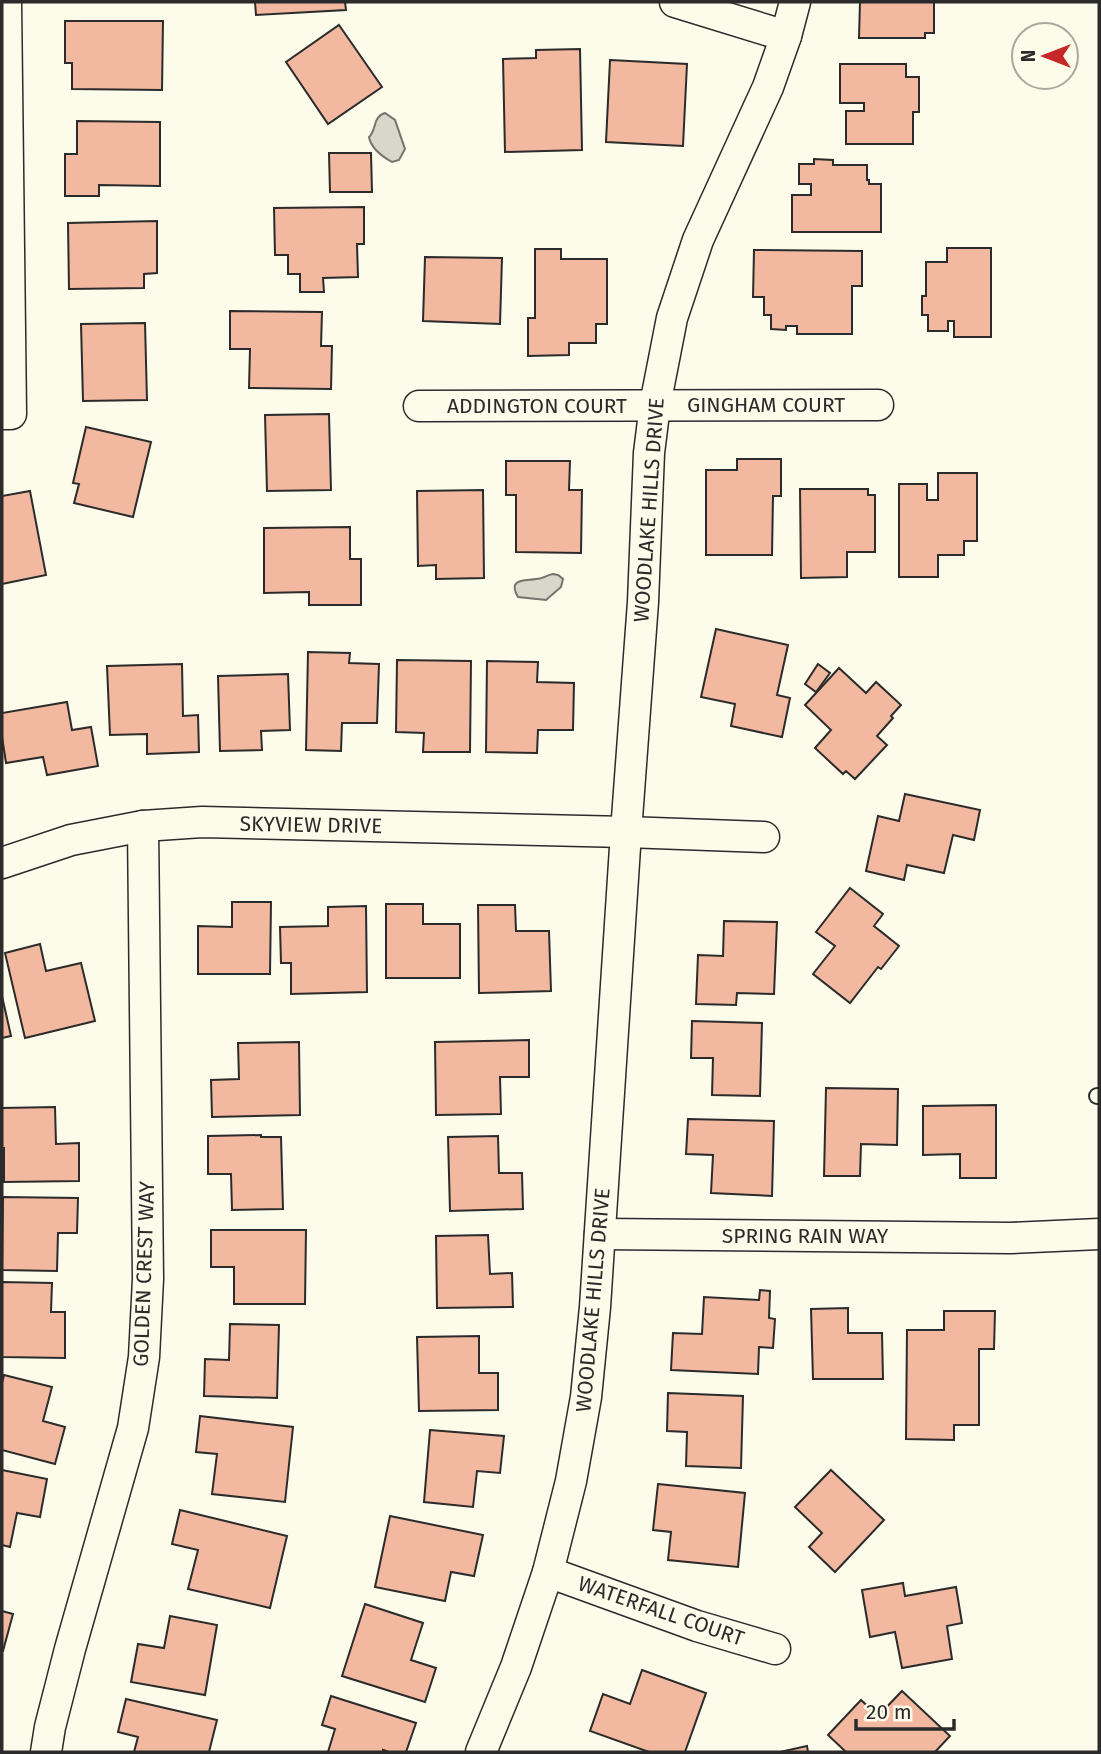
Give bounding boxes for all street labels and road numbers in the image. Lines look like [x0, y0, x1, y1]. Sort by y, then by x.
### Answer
street label: GINGHAM COURT [687, 392, 845, 418]
street label: ADDINGTON COURT [447, 393, 627, 419]
street label: WOODLAKE HILLS DRIVE [628, 397, 670, 623]
street label: SKYVIEW DRIVE [239, 811, 383, 839]
street label: GOLDEN CREST WAY [128, 1180, 160, 1367]
street label: WOODLAKE HILLS DRIVE [570, 1187, 616, 1413]
street label: SPRING RAIN WAY [722, 1223, 889, 1249]
street label: WATERFALL COURT [575, 1570, 748, 1652]

